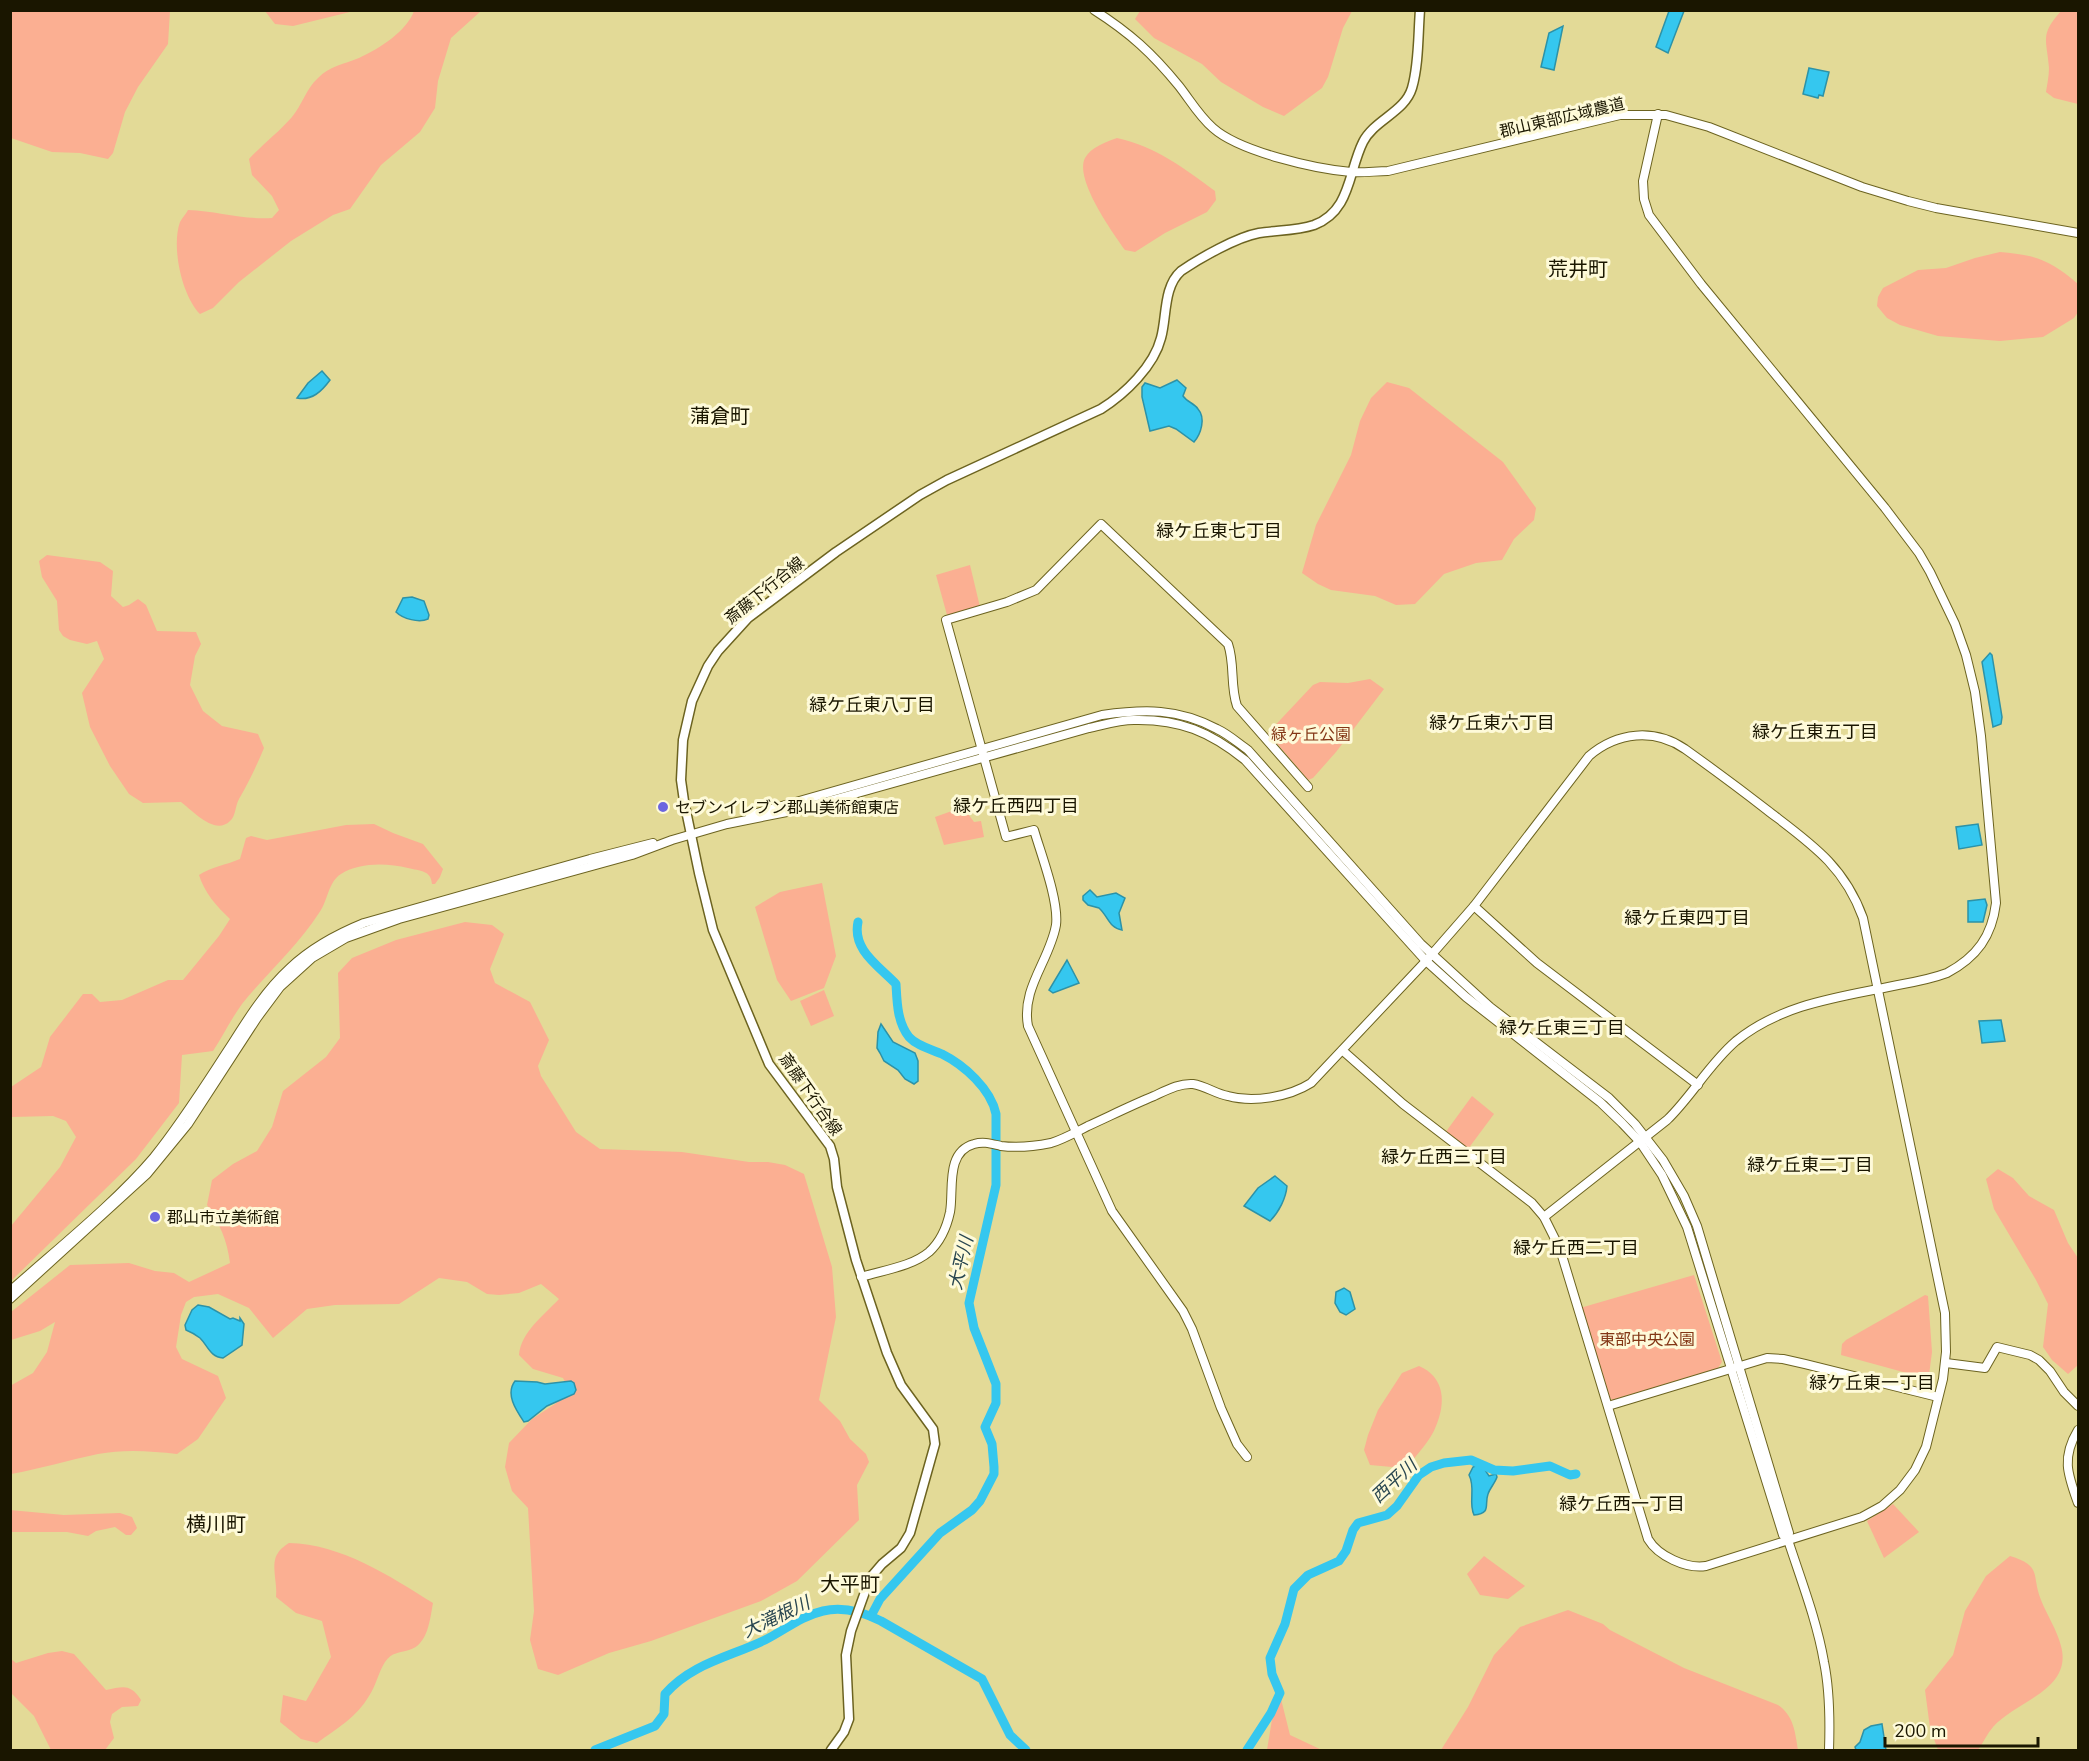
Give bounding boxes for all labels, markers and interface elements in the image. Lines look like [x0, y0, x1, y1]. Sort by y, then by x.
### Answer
street label: 郡山東部広域農道 [1497, 93, 1627, 143]
district label: 荒井町 [1548, 256, 1608, 283]
district label: 蒲倉町 [690, 403, 750, 430]
district label: 緑ケ丘東七丁目 [1156, 519, 1282, 543]
street label: 斎藤下行合線 [720, 552, 809, 630]
district label: 緑ケ丘東八丁目 [809, 693, 935, 717]
district label: 緑ケ丘東六丁目 [1429, 711, 1555, 735]
district label: 緑ケ丘東五丁目 [1752, 720, 1878, 744]
park label: 緑ヶ丘公園 [1271, 724, 1351, 746]
district label: 緑ケ丘西四丁目 [953, 794, 1079, 818]
place label: セブンイレブン郡山美術館東店 [675, 797, 899, 819]
marker: セブンイレブン郡山美術館東店 [656, 800, 670, 814]
district label: 緑ケ丘東四丁目 [1624, 906, 1750, 930]
district label: 緑ケ丘東三丁目 [1499, 1016, 1625, 1040]
street label: 斎藤下行合線 [774, 1049, 847, 1140]
district label: 緑ケ丘西三丁目 [1381, 1145, 1507, 1169]
district label: 緑ケ丘東二丁目 [1747, 1153, 1873, 1177]
place label: 郡山市立美術館 [167, 1207, 279, 1229]
marker: 郡山市立美術館 [148, 1210, 162, 1224]
water label: 大平川 [943, 1232, 979, 1292]
district label: 緑ケ丘西二丁目 [1513, 1236, 1639, 1260]
park label: 東部中央公園 [1599, 1329, 1695, 1351]
district label: 緑ケ丘東一丁目 [1809, 1371, 1935, 1395]
water label: 西平川 [1366, 1452, 1423, 1508]
district label: 緑ケ丘西一丁目 [1559, 1492, 1685, 1516]
district label: 横川町 [186, 1511, 246, 1538]
district label: 大平町 [820, 1571, 880, 1598]
water label: 大滝根川 [738, 1590, 816, 1643]
scale bar [1885, 1710, 2038, 1748]
text: 200 m [1894, 1719, 1946, 1743]

